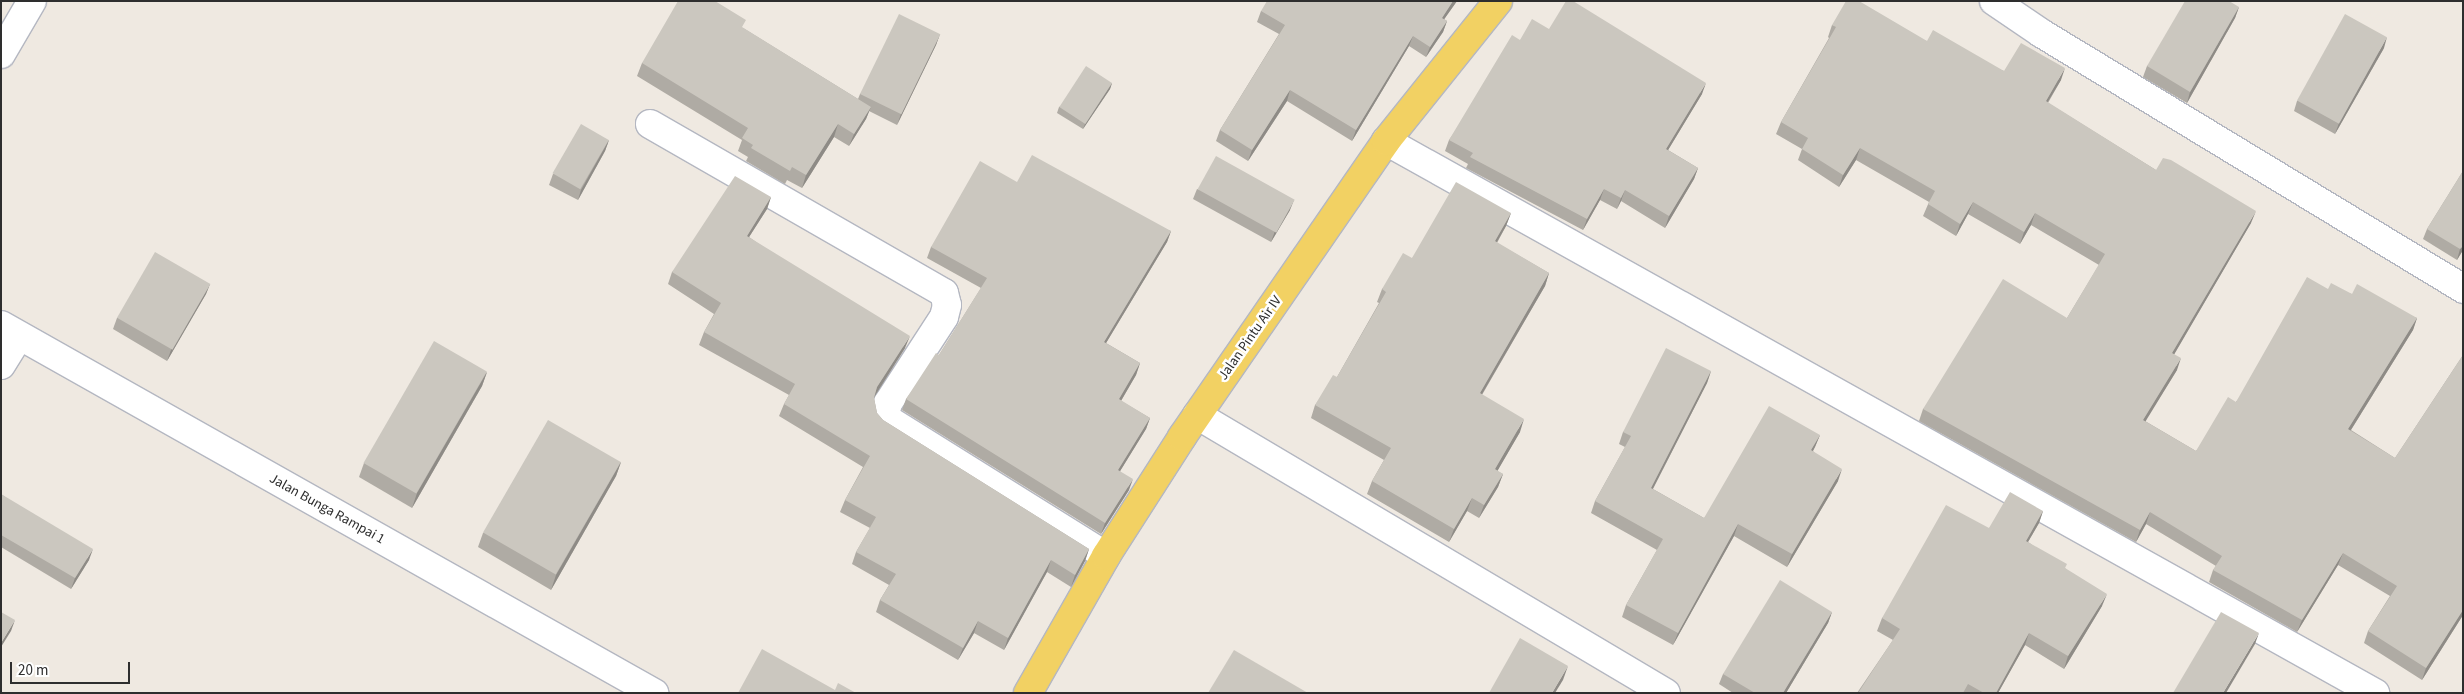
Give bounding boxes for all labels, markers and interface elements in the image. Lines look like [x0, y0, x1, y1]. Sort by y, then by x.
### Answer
street label: Jalan Pintu Air IV [1215, 293, 1285, 383]
street label: Jalan Bunga Rampai 1 [266, 470, 388, 548]
scale bar [12, 652, 132, 684]
text: 20 m [18, 660, 48, 681]

